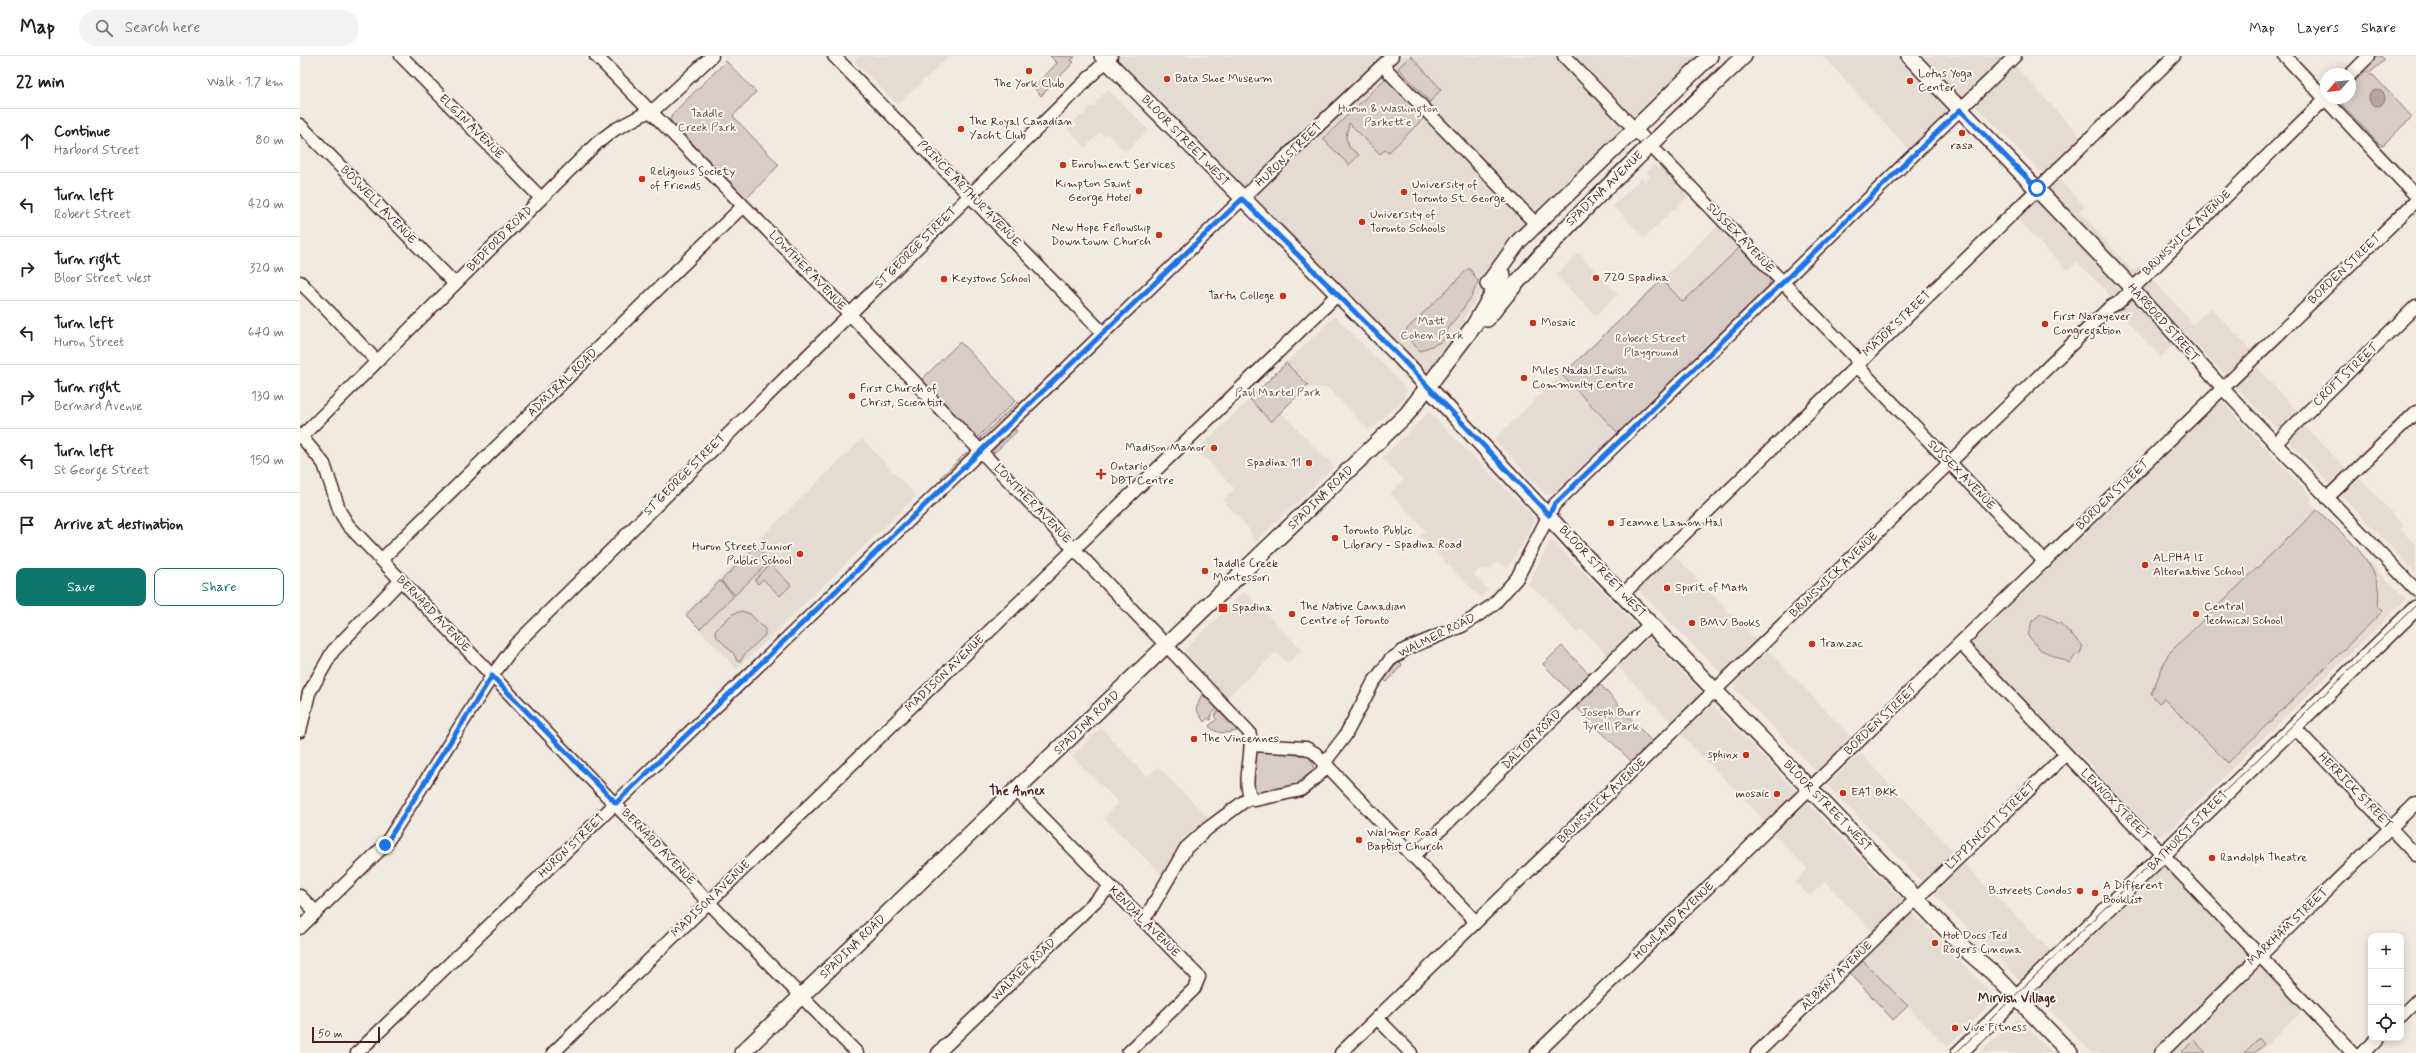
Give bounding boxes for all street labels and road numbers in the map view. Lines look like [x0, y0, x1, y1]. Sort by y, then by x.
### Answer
street label: ELGIN AVENUE [435, 91, 507, 163]
street label: BLOOR STREET WEST [1137, 92, 1233, 190]
street label: HURON STREET [1252, 119, 1326, 191]
street label: PRINCE ARTHUR AVENUE [914, 137, 1025, 251]
street label: SPADINA AVENUE [1563, 148, 1647, 230]
street label: BOSWELL AVENUE [336, 162, 420, 248]
street label: BRUNSWICK AVENUE [2139, 187, 2235, 279]
street label: SUSSEX AVENUE [1703, 200, 1778, 276]
street label: BEDFORD ROAD [464, 203, 536, 275]
street label: ST GEORGE STREET [872, 203, 961, 292]
street label: LOWTHER AVENUE [765, 228, 849, 314]
street label: BORDEN STREET [2305, 229, 2386, 308]
street label: HARBORD STREET [2124, 280, 2202, 366]
street label: MAJOR STREET [1859, 287, 1935, 361]
street label: CROFT STREET [2310, 339, 2383, 410]
street label: ADMIRAL ROAD [524, 345, 602, 421]
street label: ST GEORGE STREET [641, 430, 730, 519]
street label: SUSSEX AVENUE [1924, 437, 1999, 513]
street label: BORDEN STREET [2073, 455, 2154, 534]
street label: LOWTHER AVENUE [990, 461, 1074, 547]
street label: SPADINA ROAD [1285, 462, 1357, 534]
street label: BLOOR STREET WEST [1555, 523, 1649, 622]
street label: BRUNSWICK AVENUE [1786, 529, 1882, 621]
street label: BERNARD AVENUE [392, 572, 474, 656]
street label: WALMER ROAD [1396, 610, 1478, 662]
street label: MADISON AVENUE [902, 632, 988, 716]
street label: BORDEN STREET [1841, 680, 1922, 759]
street label: SPADINA ROAD [1051, 687, 1123, 759]
street label: DALTON ROAD [1499, 707, 1565, 773]
street label: HERRICK STREET [2314, 749, 2396, 833]
street label: BRUNSWICK AVENUE [1554, 755, 1650, 847]
street label: BLOOR STREET WEST [1779, 757, 1875, 855]
street label: LENNOX STREET [2077, 766, 2154, 845]
street label: LIPPINCOTT STREET [1942, 778, 2040, 873]
street label: BATHURST STREET [2144, 787, 2232, 875]
street label: BERNARD AVENUE [617, 805, 699, 889]
street label: HURON STREET [535, 810, 609, 882]
street label: MADISON AVENUE [668, 857, 754, 941]
street label: HOWLAND AVENUE [1630, 878, 1718, 964]
street label: KENDAL AVENUE [1105, 883, 1183, 961]
street label: MARKHAM STREET [2244, 884, 2332, 970]
street label: SPADINA ROAD [817, 911, 889, 983]
street label: WALMER ROAD [988, 935, 1060, 1005]
street label: ALBANY AVENUE [1798, 938, 1876, 1014]

